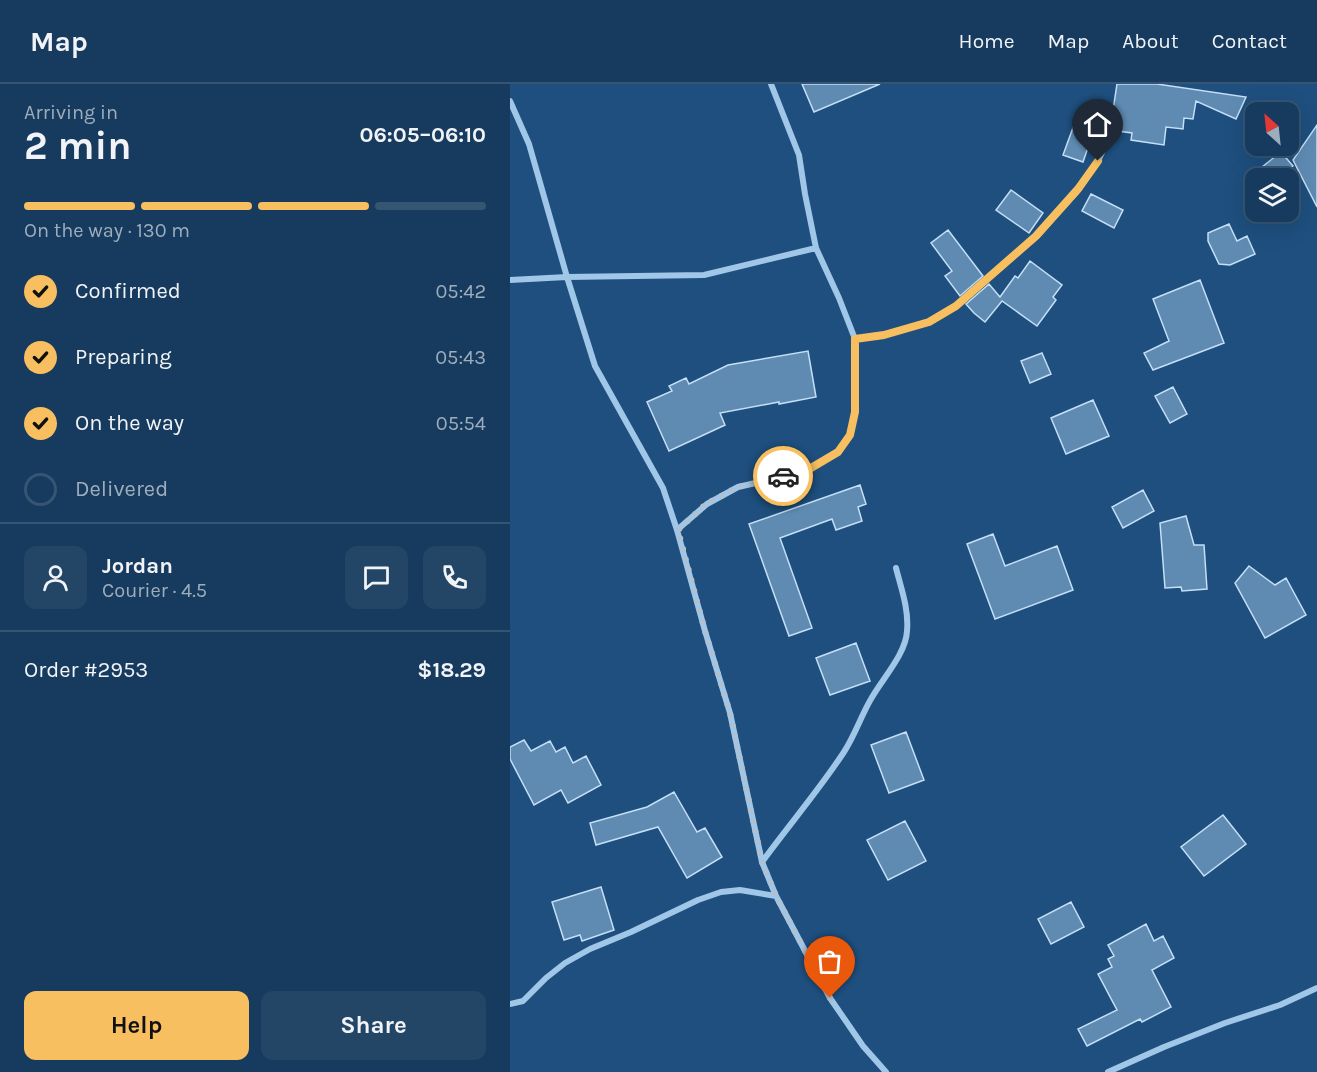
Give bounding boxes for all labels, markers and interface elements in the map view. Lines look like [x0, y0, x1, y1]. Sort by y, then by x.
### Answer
text: Map [30, 25, 88, 58]
text: Home [959, 29, 1015, 53]
text: Map [1048, 29, 1089, 53]
text: About [1122, 29, 1179, 53]
text: Contact [1212, 29, 1287, 53]
pin [1072, 99, 1123, 161]
text: Arriving in [24, 101, 118, 124]
north arrow [1245, 102, 1299, 156]
map controls [1245, 102, 1299, 222]
icon: home [1081, 108, 1114, 141]
text: 06:05–06:10 [360, 122, 486, 148]
text: 2 min [24, 123, 132, 169]
button: layers [1245, 168, 1299, 222]
text: On the way · 130 m [24, 219, 190, 242]
icon: check [24, 275, 57, 308]
text: Confirmed [75, 278, 181, 304]
text: 05:42 [435, 280, 486, 303]
icon: check [24, 341, 57, 374]
text: Preparing [75, 344, 172, 370]
text: 05:43 [435, 346, 486, 369]
icon: check [24, 407, 57, 440]
text: On the way [75, 410, 184, 436]
text: 05:54 [436, 412, 486, 435]
courier [753, 446, 813, 506]
icon: car [767, 460, 800, 493]
text: Delivered [75, 476, 168, 502]
button: person [24, 546, 87, 609]
button: chat [345, 546, 408, 609]
button: phone [423, 546, 486, 609]
text: Jordan [102, 553, 173, 579]
text: Courier · 4.5 [102, 579, 207, 602]
text: Order #2953 [24, 657, 148, 683]
text: $18.29 [417, 657, 486, 683]
pin [804, 936, 855, 998]
icon: bag [813, 945, 846, 978]
button: Help [24, 991, 249, 1060]
button: Share [261, 991, 486, 1060]

